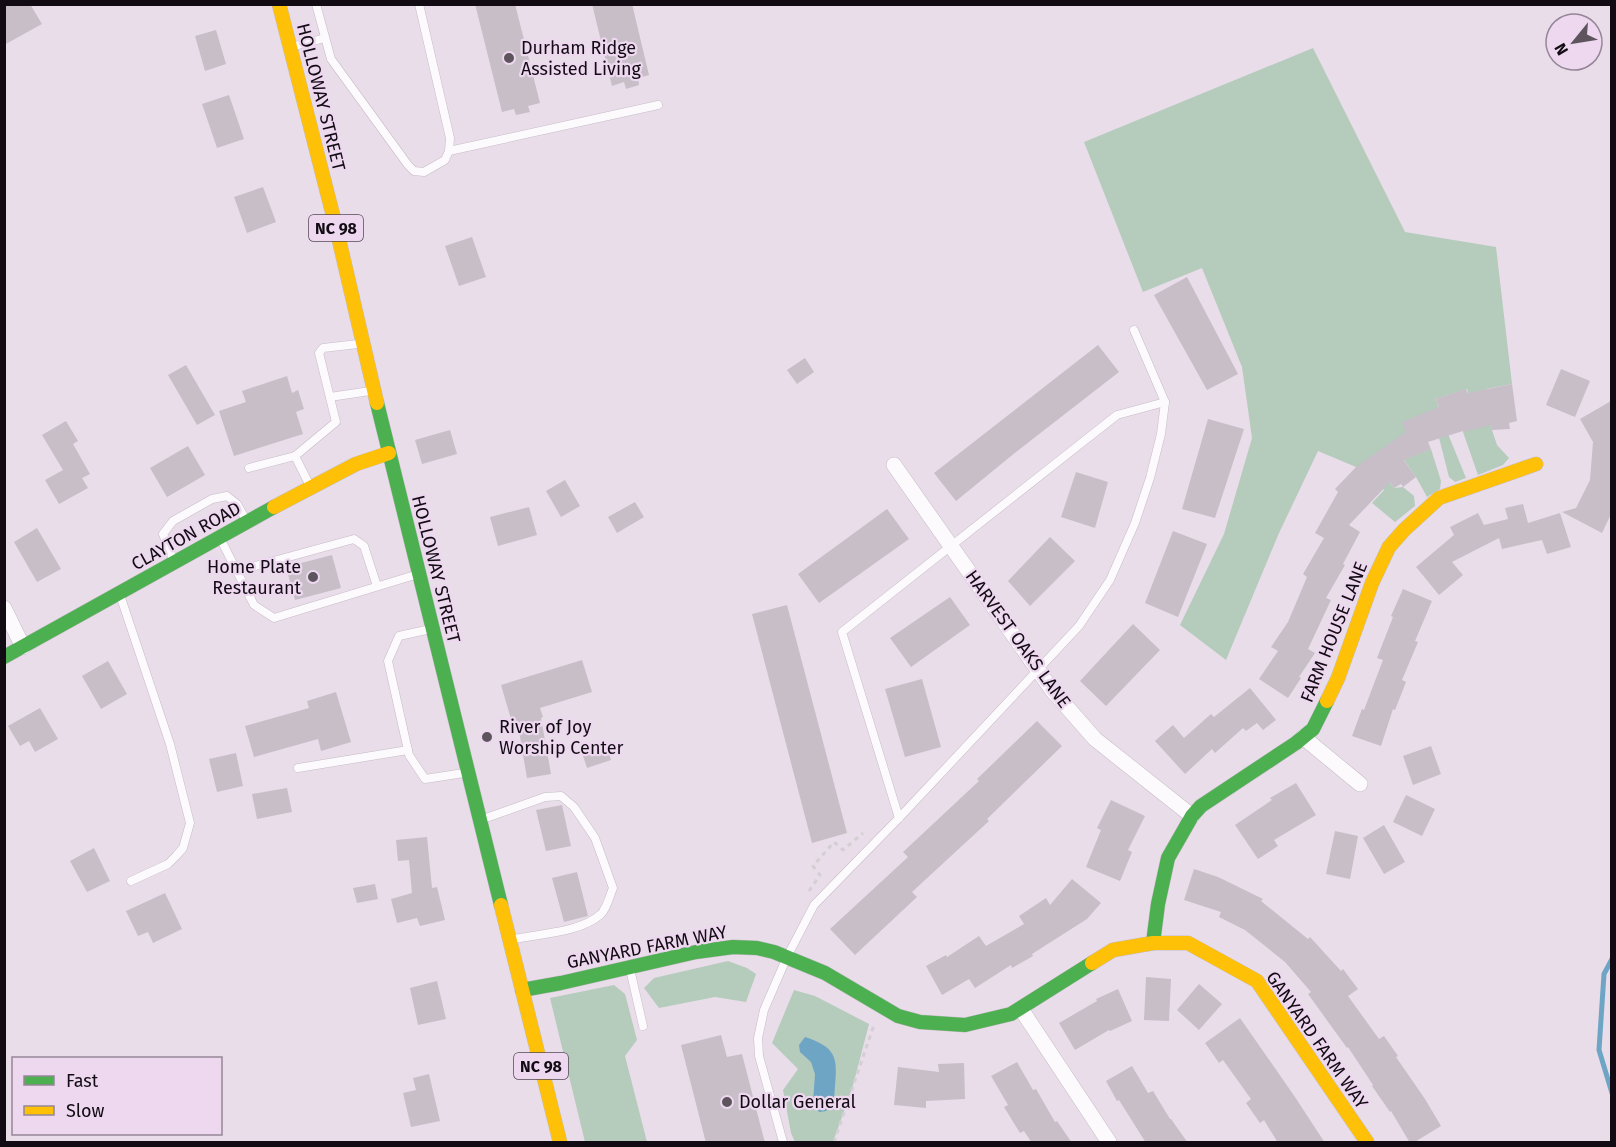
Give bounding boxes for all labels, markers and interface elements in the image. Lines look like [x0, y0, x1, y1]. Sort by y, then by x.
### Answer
north arrow [1544, 12, 1604, 72]
street label: HOLLOWAY STREET [292, 21, 350, 174]
place label: Durham Ridge Assisted Living [521, 37, 642, 80]
text: N [1551, 40, 1572, 59]
marker: Durham Ridge Assisted Living [502, 51, 516, 65]
road number: NC 98 [309, 215, 363, 241]
street label: HOLLOWAY STREET [407, 493, 465, 646]
street label: CLAYTON ROAD [128, 497, 244, 575]
place label: Home Plate Restaurant [207, 556, 301, 599]
street label: FARM HOUSE LANE [1296, 558, 1372, 706]
street label: HARVEST OAKS LANE [961, 566, 1075, 712]
marker: Home Plate Restaurant [306, 570, 320, 584]
place label: River of Joy Worship Center [499, 716, 623, 759]
marker: River of Joy Worship Center [480, 730, 494, 744]
street label: GANYARD FARM WAY [565, 921, 729, 973]
street label: GANYARD FARM WAY [1261, 967, 1373, 1113]
road number: NC 98 [514, 1053, 568, 1079]
legend [12, 1057, 222, 1135]
text: Fast [66, 1070, 99, 1092]
place label: Dollar General [739, 1091, 856, 1113]
marker: Dollar General [720, 1095, 734, 1109]
text: Slow [66, 1100, 105, 1122]

